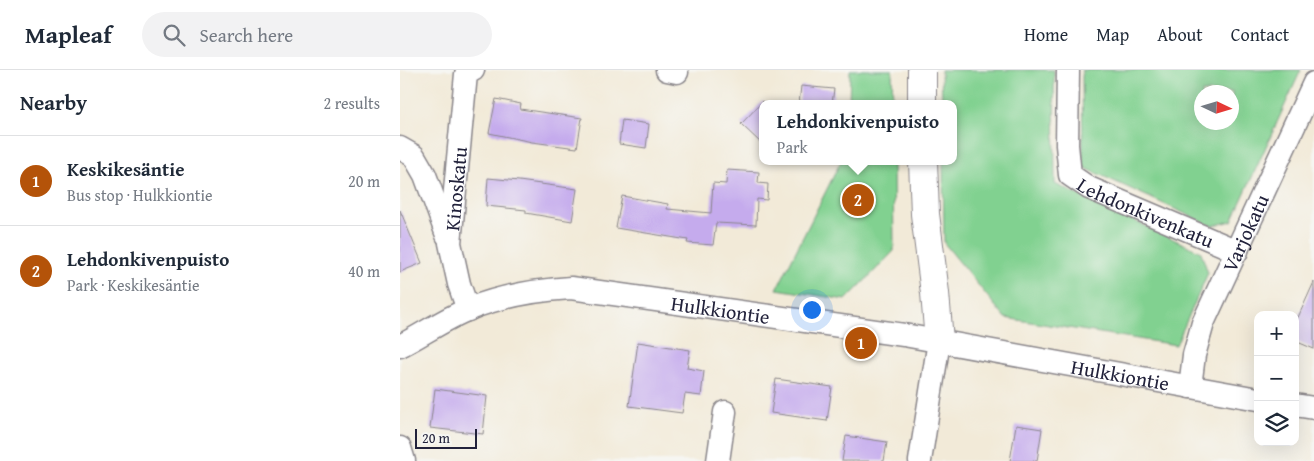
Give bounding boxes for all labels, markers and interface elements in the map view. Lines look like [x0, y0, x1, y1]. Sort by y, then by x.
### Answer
search box [142, 12, 492, 57]
text: Mapleaf [25, 17, 112, 52]
icon: search [160, 21, 188, 49]
text: Search here [200, 21, 293, 49]
text: Home [1024, 21, 1068, 48]
text: Map [1096, 21, 1129, 48]
text: About [1157, 21, 1203, 48]
text: Contact [1231, 21, 1289, 48]
north arrow [1194, 85, 1239, 130]
text: Nearby [20, 87, 87, 118]
text: 2 results [323, 91, 380, 115]
popup [759, 100, 957, 165]
text: Lehdonkivenpuisto [777, 107, 939, 135]
text: Park [777, 135, 808, 159]
street label: Kinoskatu [437, 145, 474, 232]
text: Keskikesäntie [67, 155, 185, 183]
text: 1 [32, 169, 40, 193]
text: 20 m [348, 169, 380, 193]
street label: Lehdonkivenkatu [1072, 170, 1219, 254]
pin: 2 [842, 181, 874, 219]
text: Bus stop · Hulkkiontie [67, 183, 212, 207]
street label: Varjokatu [1214, 189, 1275, 276]
text: Lehdonkivenpuisto [67, 245, 229, 273]
text: 2 [32, 259, 40, 283]
text: 40 m [348, 259, 380, 283]
text: Park · Keskikesäntie [67, 273, 199, 297]
street label: Hulkkiontie [669, 288, 772, 330]
your location [799, 297, 825, 323]
map controls [1254, 311, 1299, 446]
button: + [1254, 311, 1299, 356]
pin: 1 [845, 324, 877, 362]
street label: Hulkkiontie [1069, 351, 1172, 397]
button: − [1254, 356, 1299, 401]
button: layers [1254, 401, 1299, 446]
scale bar [415, 426, 478, 449]
text: 20 m [422, 428, 450, 448]

